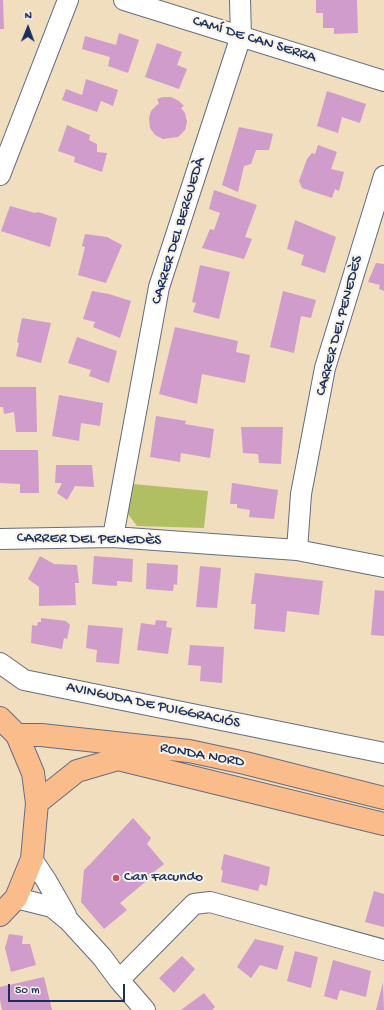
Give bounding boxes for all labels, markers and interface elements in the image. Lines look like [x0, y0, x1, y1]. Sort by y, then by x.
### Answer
north arrow [8, 8, 48, 48]
text: N [25, 10, 32, 22]
street label: CAMÍ DE CAN SERRA [190, 13, 318, 67]
street label: CARRER DEL BERGUEDÀ [148, 155, 210, 307]
street label: CARRER DEL PENEDÈS [313, 254, 367, 398]
street label: CARRER DEL PENEDÈS [17, 530, 161, 550]
street label: AVINGUDA DE PUIGGRACIÓS [64, 679, 242, 733]
street label: RONDA NORD [158, 740, 246, 772]
place label: Can Facundo [124, 869, 203, 887]
marker: Can Facundo [111, 873, 121, 883]
scale bar [10, 976, 127, 1002]
text: 50 m [15, 984, 40, 998]

